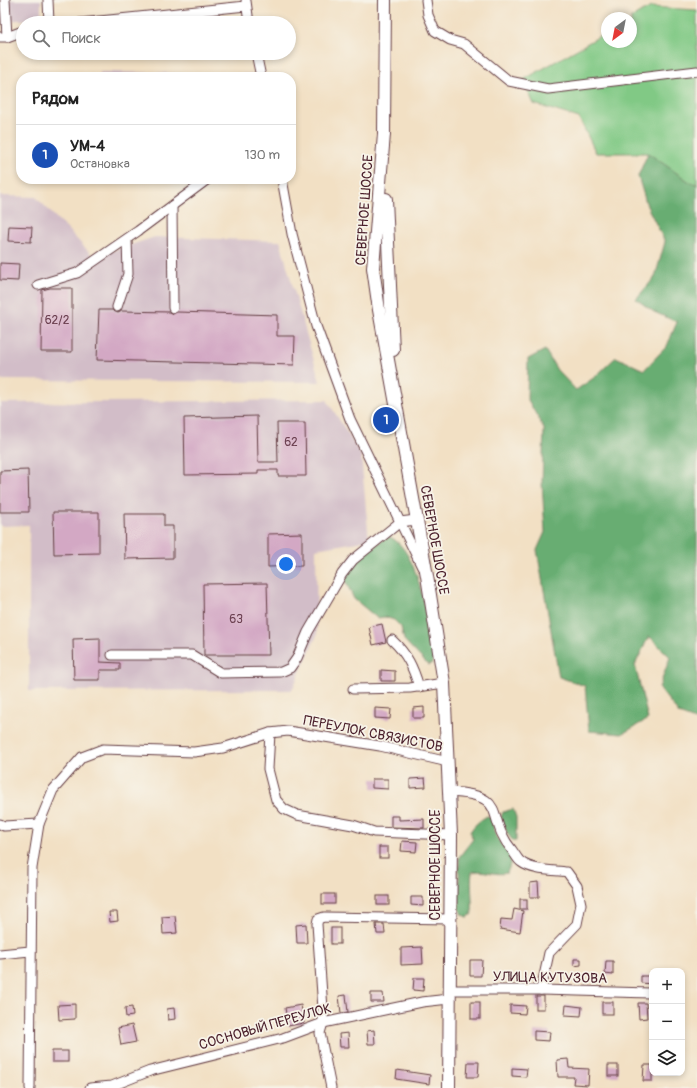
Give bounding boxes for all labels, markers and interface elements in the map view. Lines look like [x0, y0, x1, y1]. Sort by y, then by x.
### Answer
north arrow [601, 12, 637, 48]
search box [16, 16, 296, 60]
icon: search [30, 27, 52, 49]
text: Поиск [62, 29, 101, 48]
text: Рядом [32, 88, 79, 109]
text: УМ-4 [70, 137, 105, 156]
text: 1 [42, 147, 48, 163]
text: 130 m [244, 147, 280, 163]
street label: СЕВЕРНОЕ ШОССЕ [352, 154, 377, 266]
text: Остановка [70, 156, 130, 172]
house number: 62/2 [45, 313, 70, 328]
pin: 1 [373, 405, 399, 435]
house number: 62 [284, 435, 298, 450]
street label: СЕВЕРНОЕ ШОССЕ [416, 484, 453, 596]
your location [276, 554, 296, 574]
house number: 63 [229, 612, 243, 627]
street label: ПЕРЕУЛОК СВЯЗИСТОВ [302, 712, 444, 755]
street label: СЕВЕРНОЕ ШОССЕ [427, 809, 444, 921]
street label: УЛИЦА КУТУЗОВА [493, 968, 607, 987]
map controls [649, 968, 685, 1076]
button: + [649, 968, 685, 1004]
street label: СОСНОВЫЙ ПЕРЕУЛОК [197, 999, 333, 1054]
button: − [649, 1004, 685, 1040]
button: layers [649, 1040, 685, 1076]

